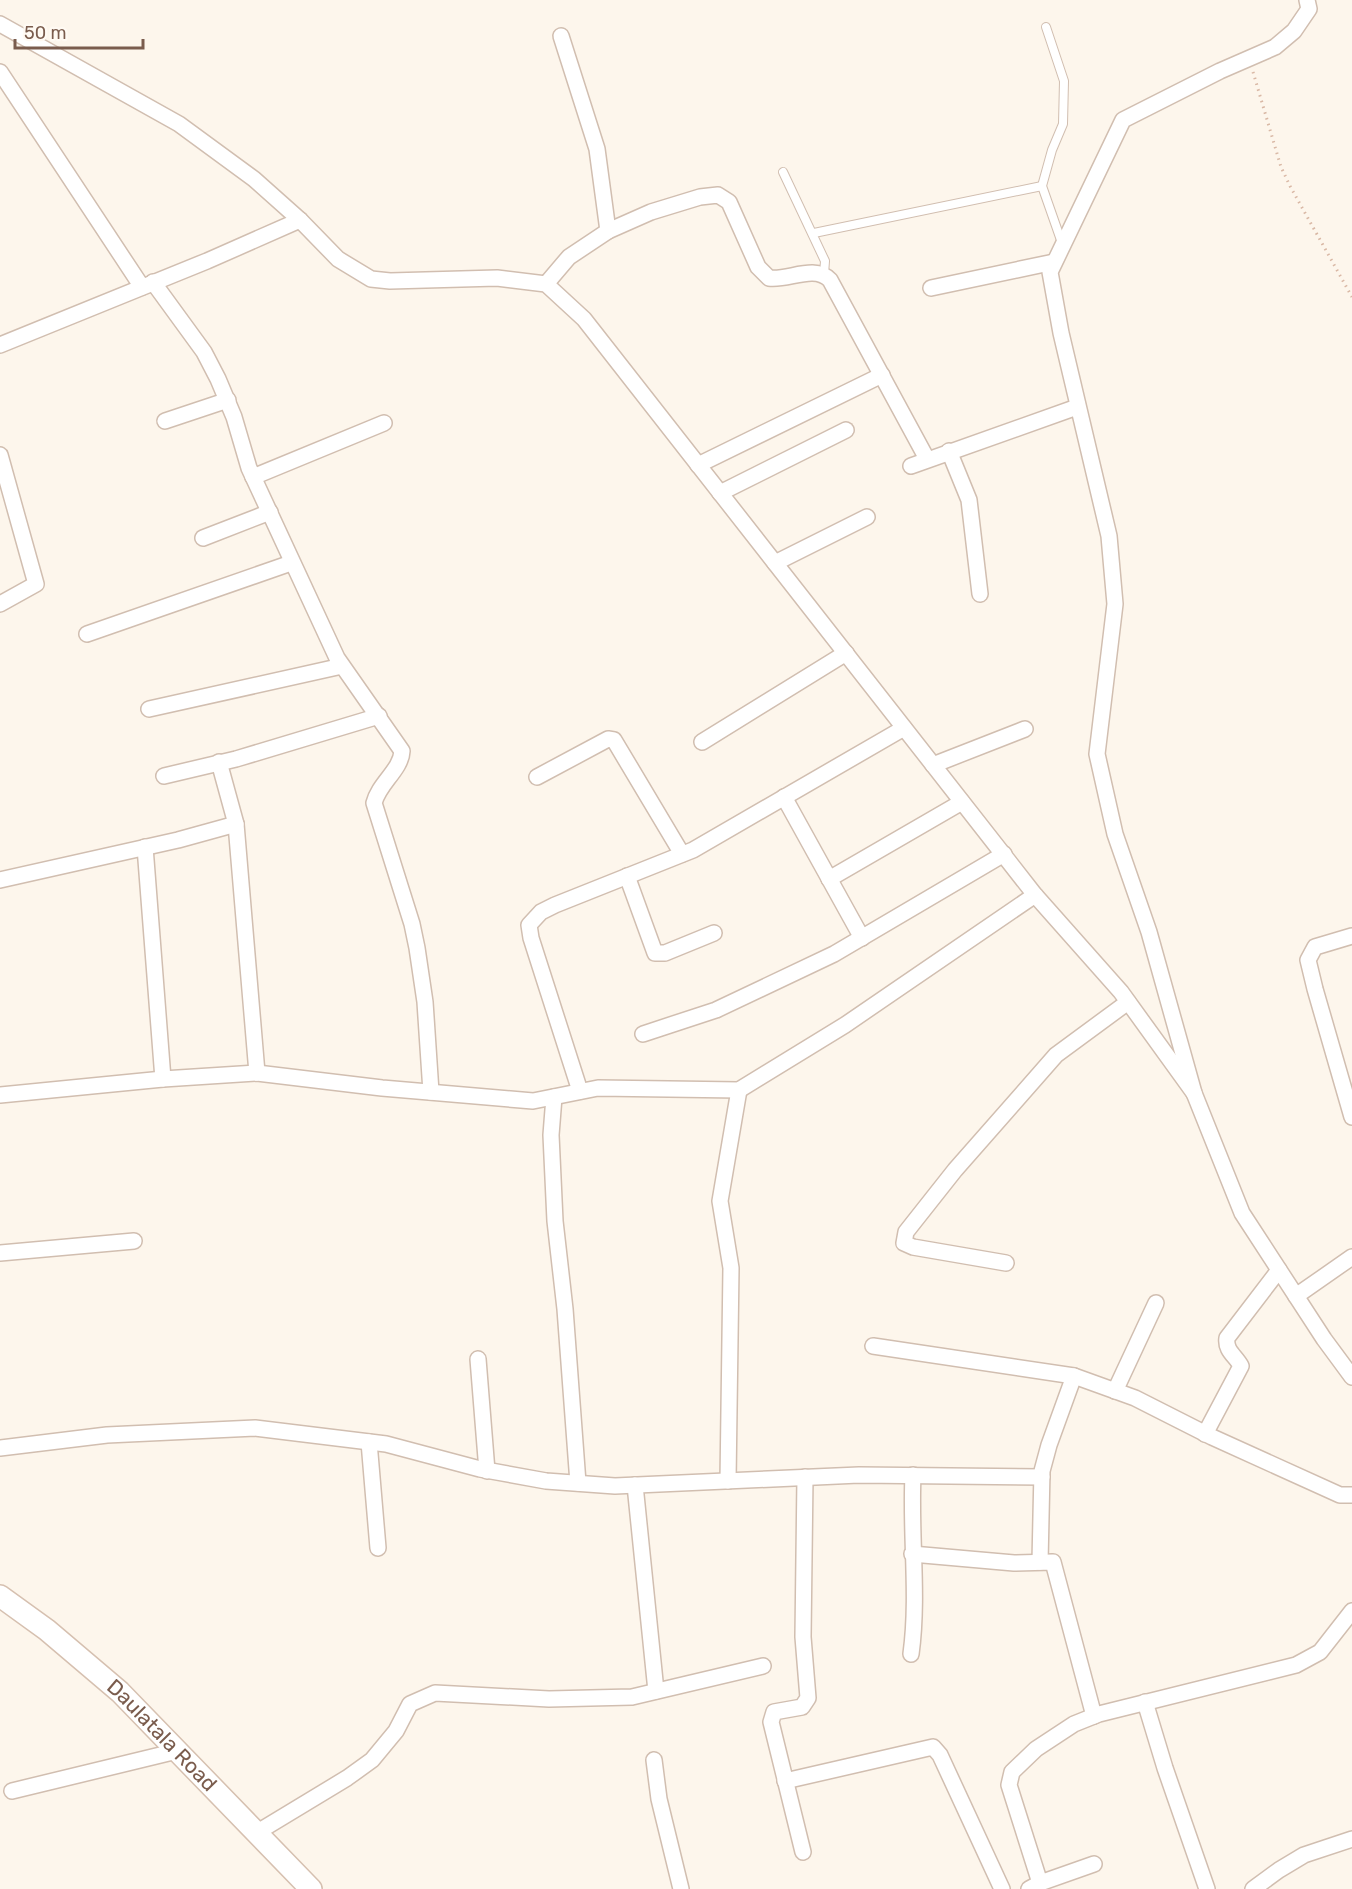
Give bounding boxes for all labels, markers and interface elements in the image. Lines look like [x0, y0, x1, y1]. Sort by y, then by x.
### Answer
scale bar [15, 12, 142, 50]
text: 50 m [24, 22, 67, 44]
street label: Daulatala Road [102, 1674, 222, 1796]

